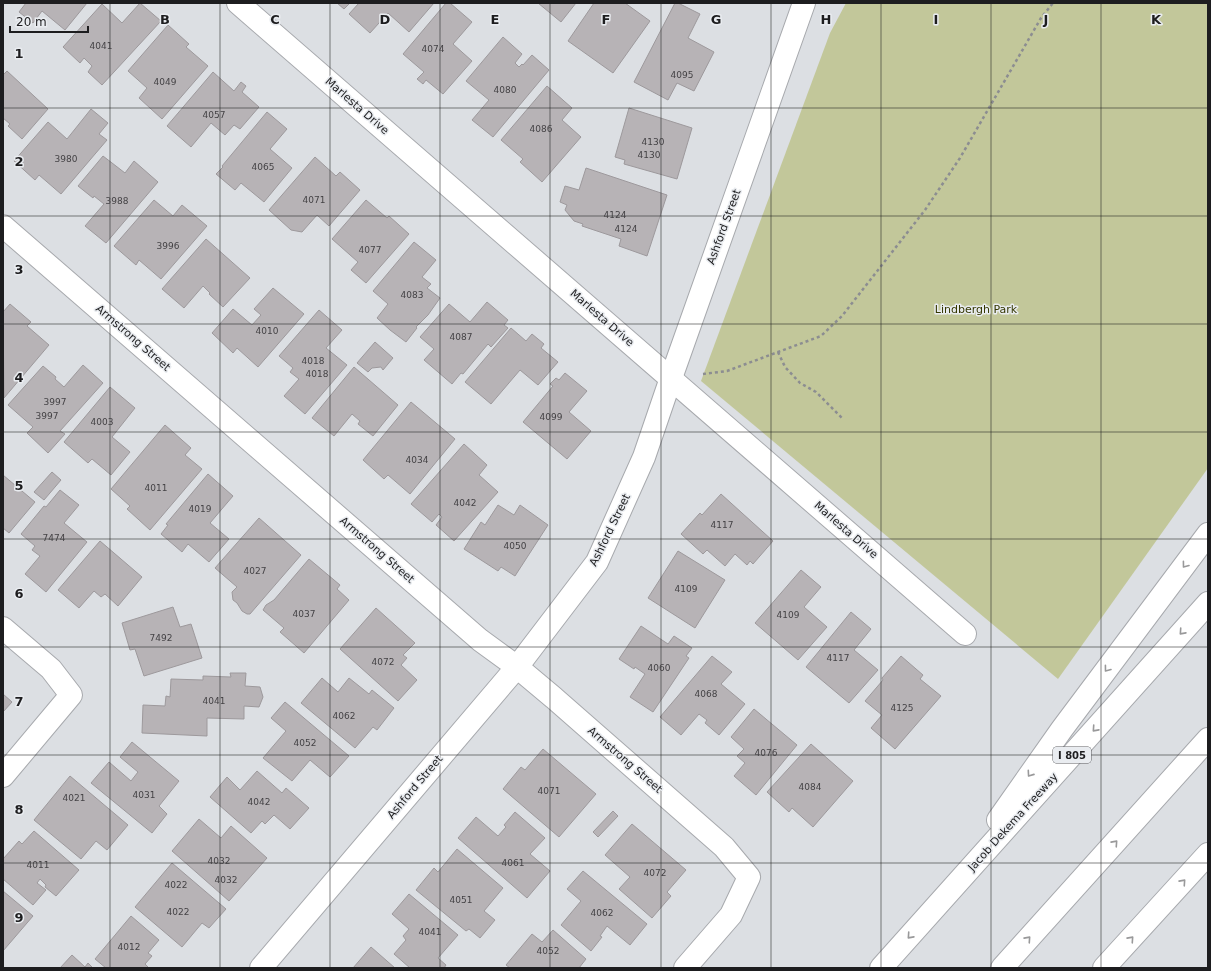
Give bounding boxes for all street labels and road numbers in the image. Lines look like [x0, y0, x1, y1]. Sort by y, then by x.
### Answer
street label: Marlesta Drive [322, 75, 392, 137]
street label: Ashford Street [704, 187, 744, 266]
street label: Marlesta Drive [567, 287, 637, 349]
street label: Armstrong Street [93, 302, 173, 374]
street label: Ashford Street [587, 491, 633, 568]
street label: Marlesta Drive [811, 499, 881, 561]
street label: Armstrong Street [337, 514, 417, 586]
street label: Armstrong Street [585, 724, 665, 796]
road number: I 805 [1053, 747, 1091, 763]
street label: Ashford Street [385, 752, 446, 821]
street label: Jacob Dekema Freeway [965, 770, 1061, 875]

